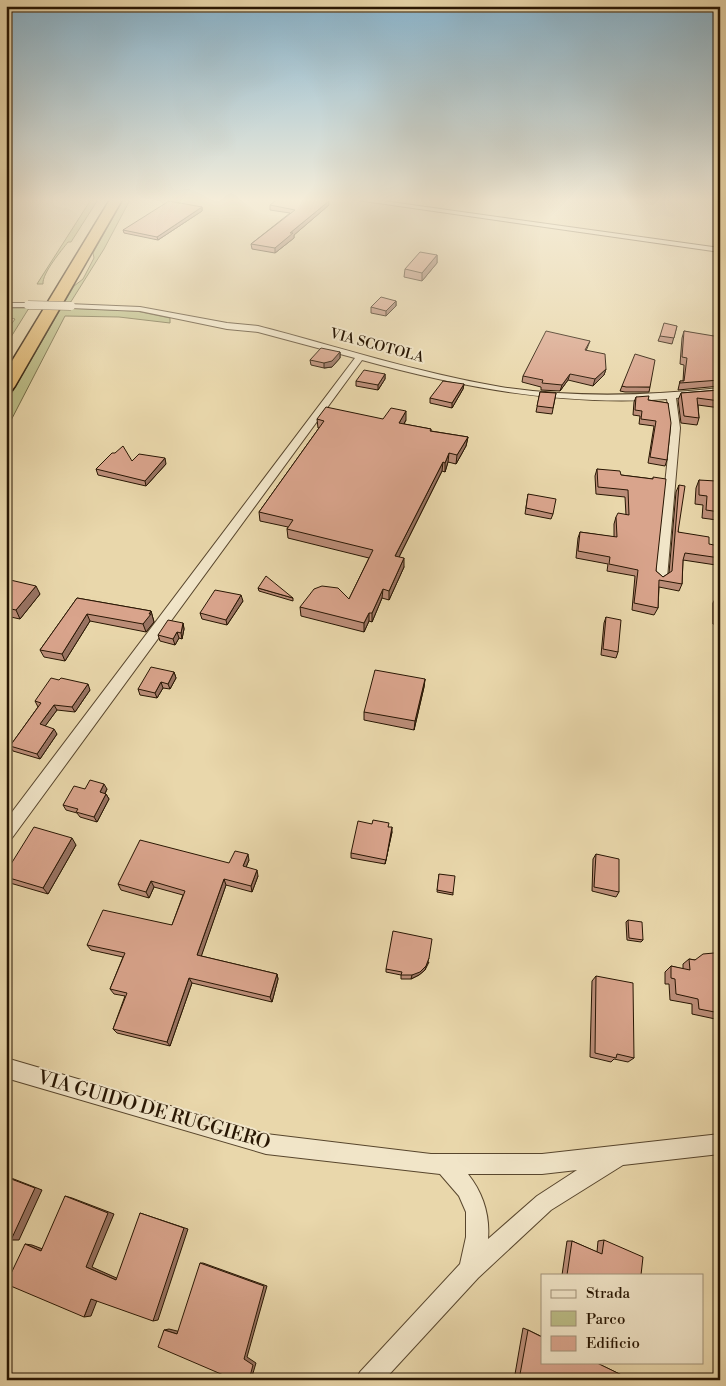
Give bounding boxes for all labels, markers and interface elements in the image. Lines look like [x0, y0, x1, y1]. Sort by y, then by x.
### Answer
street label: VIA SCOTOLA [327, 325, 426, 367]
street label: VIA GUIDO DE RUGGIERO [34, 1065, 273, 1155]
legend [541, 1274, 704, 1364]
text: Strada [586, 1284, 630, 1303]
text: Parco [586, 1310, 625, 1329]
text: Edificio [586, 1334, 640, 1353]

